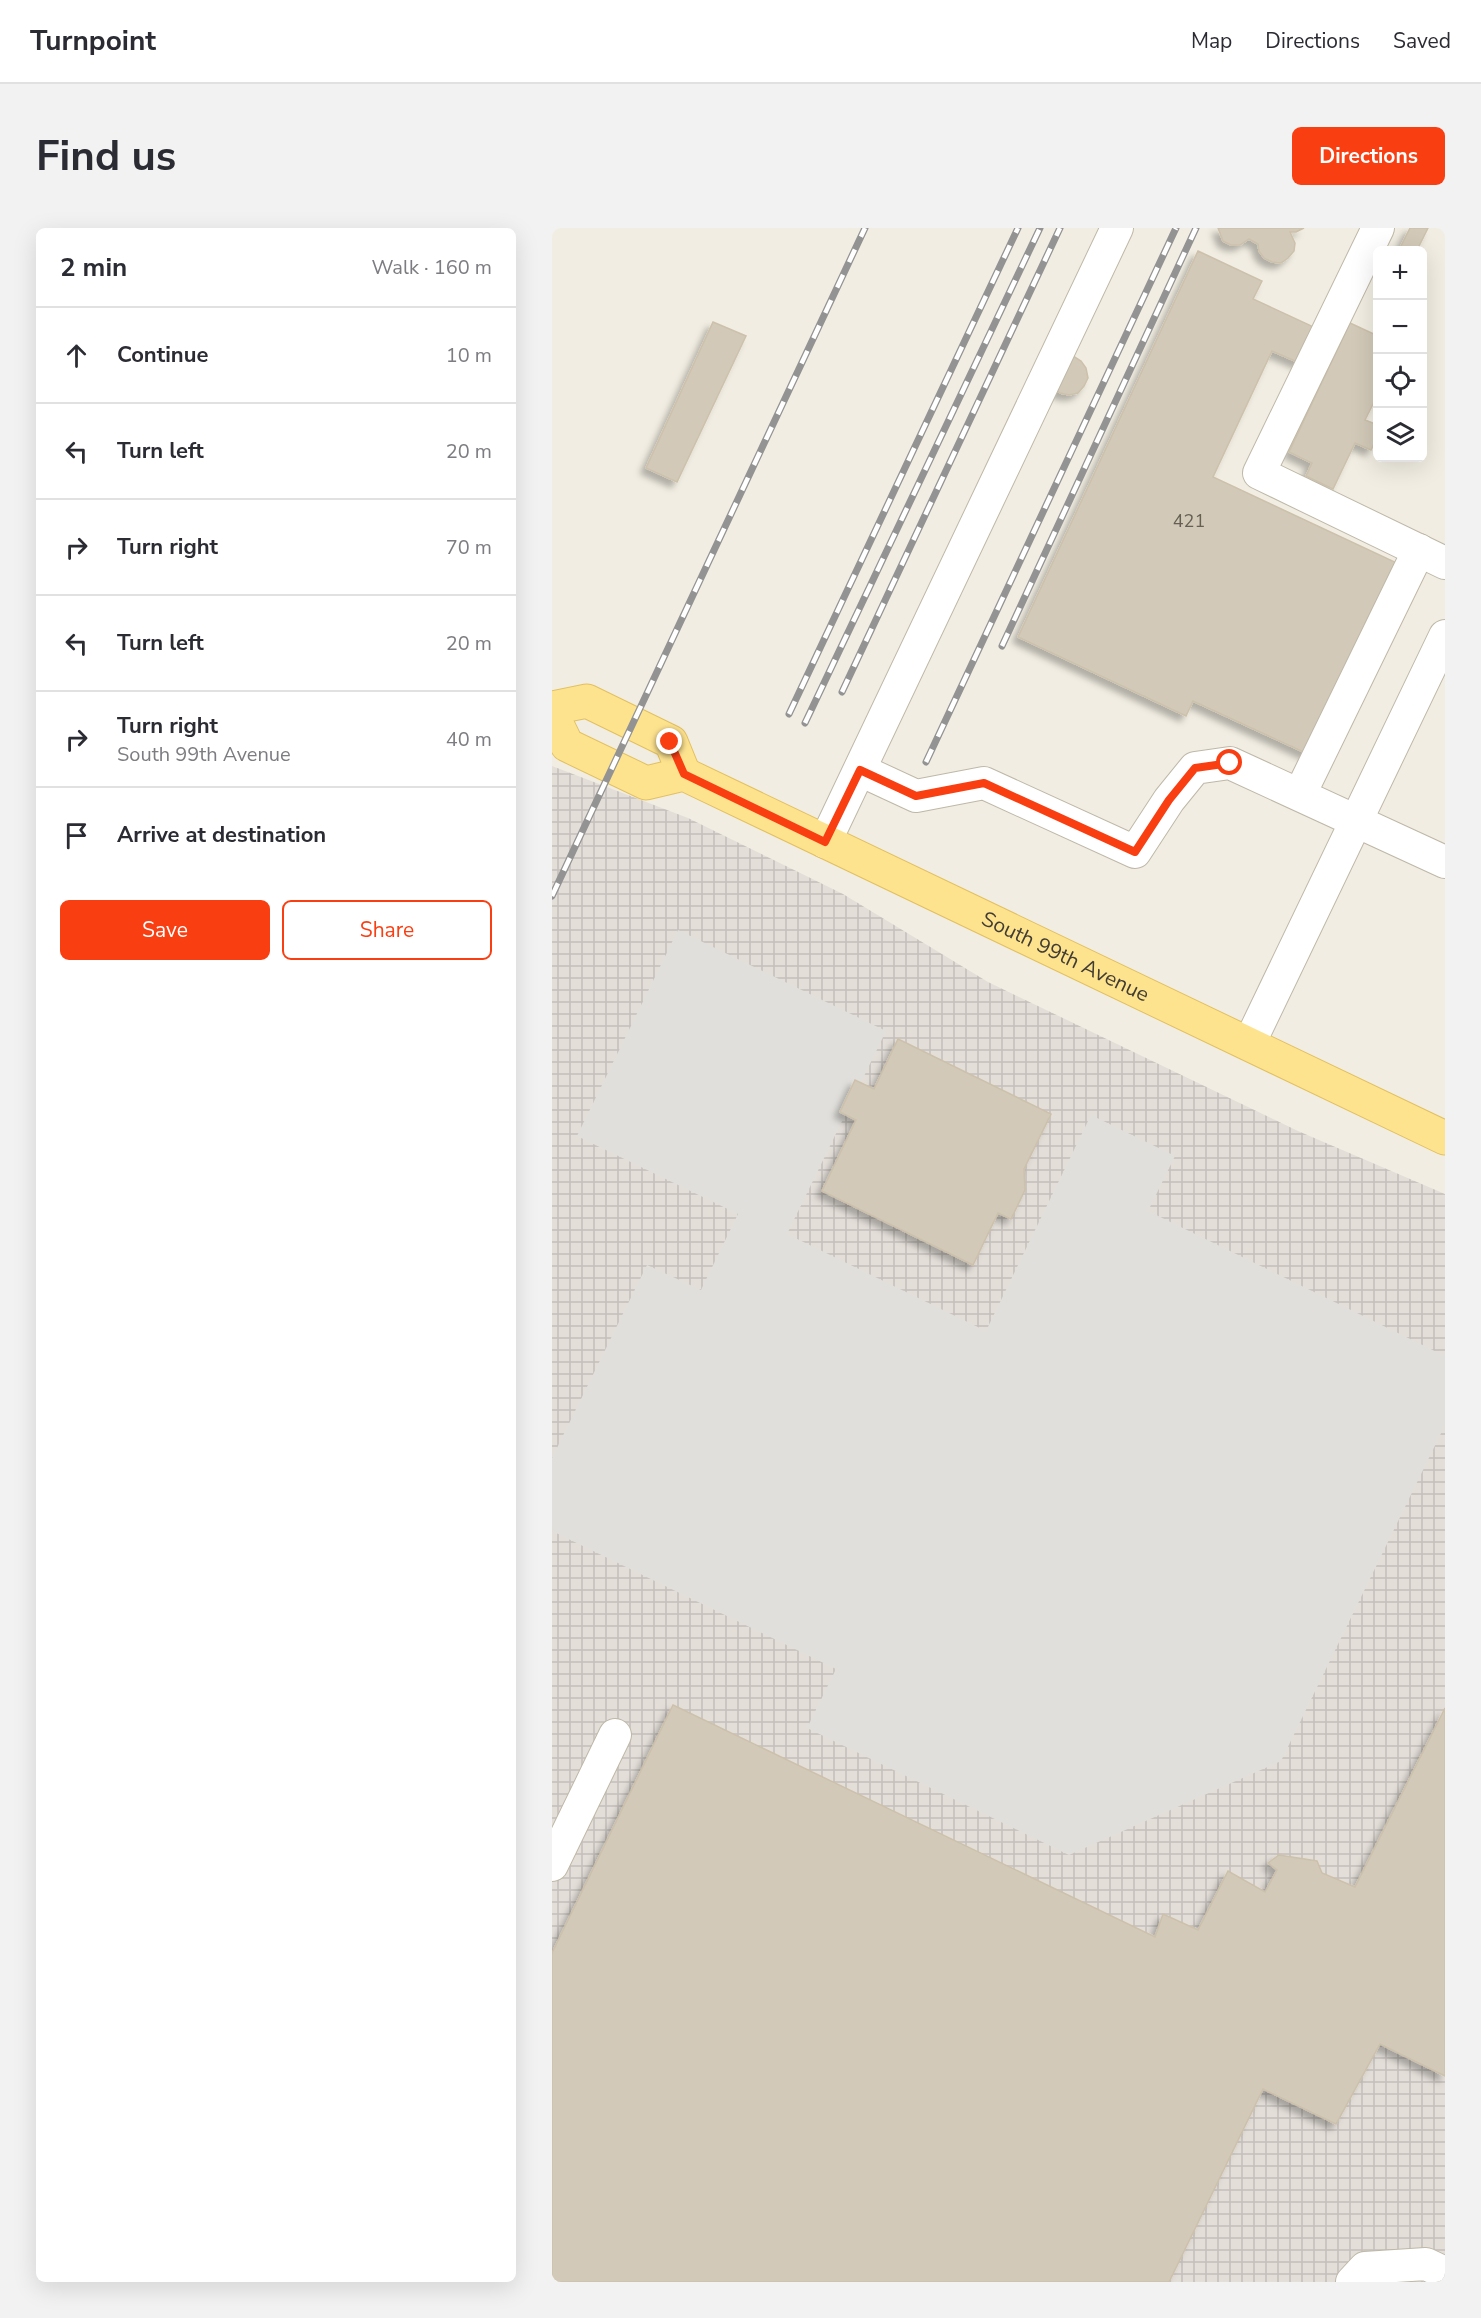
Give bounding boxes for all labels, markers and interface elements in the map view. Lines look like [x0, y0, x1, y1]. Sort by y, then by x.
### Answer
text: Turnpoint [30, 22, 156, 60]
text: Map [1191, 27, 1232, 55]
text: Directions [1265, 27, 1360, 55]
text: Saved [1393, 27, 1451, 55]
button: Directions [1292, 127, 1445, 185]
text: Find us [36, 128, 176, 185]
map controls [1373, 246, 1427, 462]
button: + [1373, 246, 1427, 300]
text: 2 min [60, 250, 127, 285]
text: Walk · 160 m [372, 254, 492, 281]
button: − [1373, 300, 1427, 354]
icon: ahead [60, 339, 93, 372]
text: Continue [117, 340, 208, 370]
text: 10 m [446, 342, 492, 369]
button: locate [1373, 354, 1427, 408]
button: layers [1373, 408, 1427, 462]
icon: left [60, 435, 93, 468]
text: Turn left [117, 436, 204, 466]
text: 20 m [446, 438, 492, 465]
house number: 421 [1173, 509, 1205, 533]
icon: right [60, 531, 93, 564]
text: Turn right [117, 532, 218, 562]
text: 70 m [446, 534, 492, 561]
icon: left [60, 627, 93, 660]
text: Turn left [117, 628, 204, 658]
text: 20 m [446, 630, 492, 657]
text: Turn right [117, 711, 218, 741]
icon: right [60, 723, 93, 756]
text: 40 m [446, 726, 492, 753]
route end [656, 728, 682, 754]
text: South 99th Avenue [117, 741, 291, 768]
route start [1216, 749, 1242, 775]
icon: arrive [60, 819, 93, 852]
text: Arrive at destination [117, 820, 326, 850]
button: Save [60, 900, 270, 960]
button: Share [282, 900, 492, 960]
street label: South 99th Avenue [977, 904, 1154, 1008]

